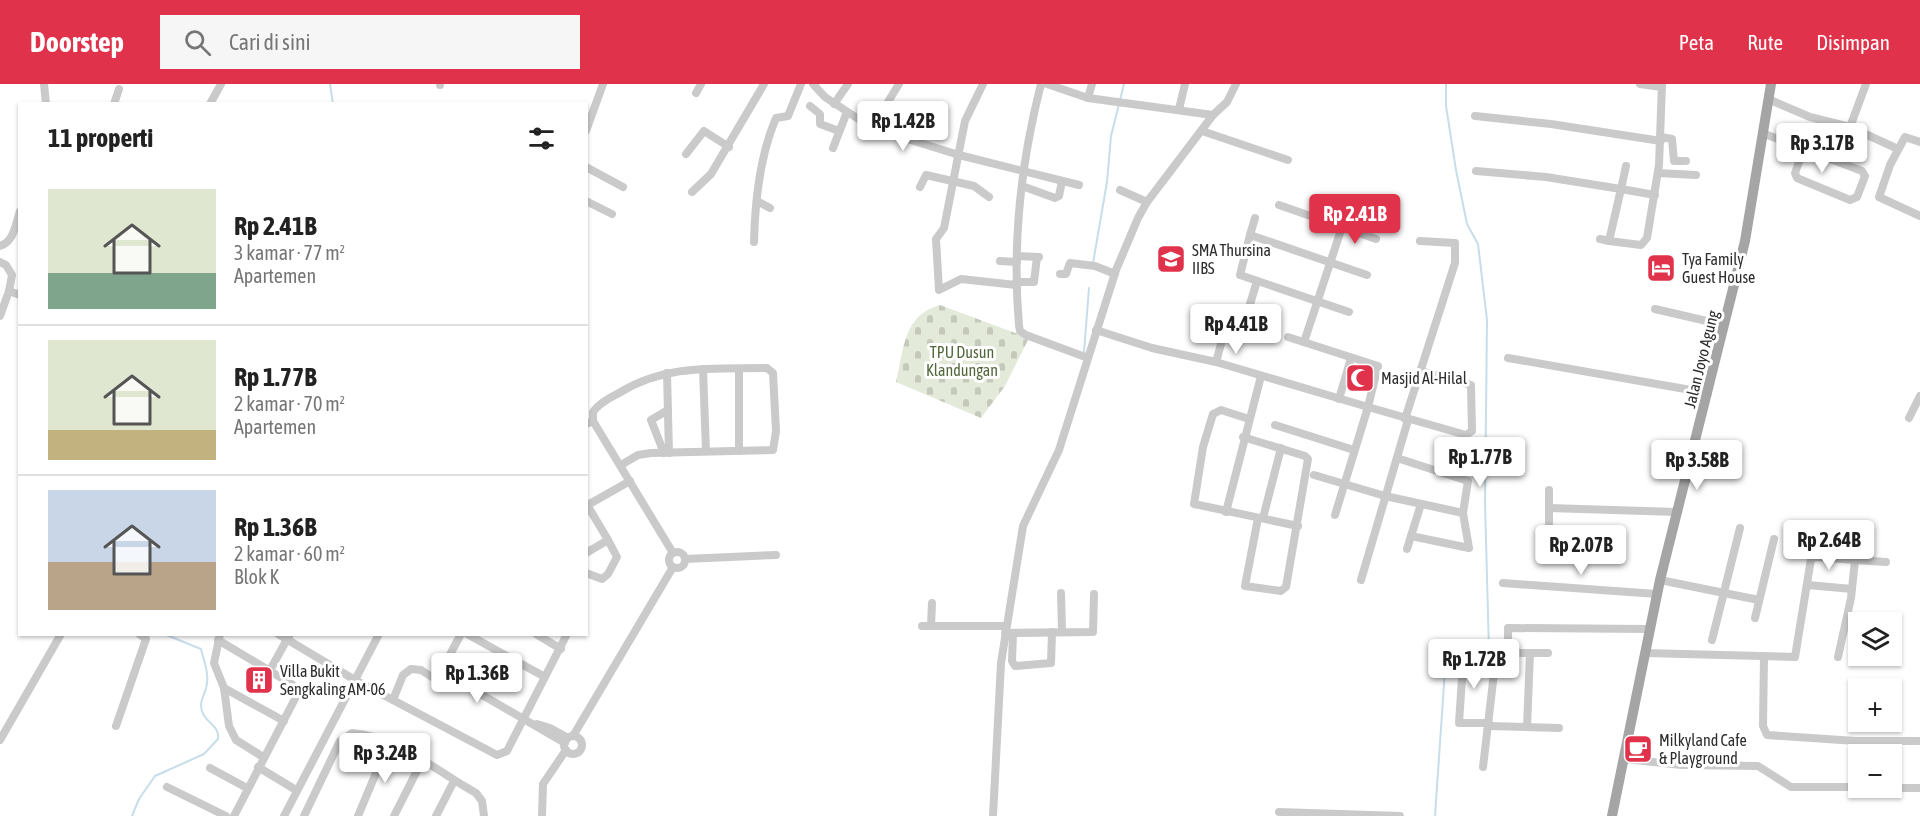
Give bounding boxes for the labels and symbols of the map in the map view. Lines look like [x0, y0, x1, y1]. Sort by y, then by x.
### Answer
pin: Rp 1.42B [841, 101, 965, 152]
pin: Rp 3.17B [1760, 123, 1884, 174]
pin: Rp 2.41B [1293, 194, 1417, 245]
place label: SMA Thursina IIBS [1192, 241, 1271, 277]
school or university icon: SMA Thursina IIBS [1155, 243, 1187, 275]
place label: Tya Family Guest House [1682, 250, 1755, 286]
hotel icon: Tya Family Guest House [1645, 252, 1677, 284]
pin: Rp 4.41B [1174, 304, 1298, 355]
street label: Jalan Joyo Agung [1680, 308, 1723, 410]
park label: TPU Dusun Klandungan [926, 343, 998, 380]
mosque icon: Masjid Al-Hilal [1344, 362, 1376, 394]
place label: Masjid Al-Hilal [1381, 369, 1468, 388]
pin: Rp 1.77B [1418, 437, 1542, 488]
pin: Rp 3.58B [1635, 440, 1759, 491]
pin: Rp 2.64B [1767, 520, 1891, 571]
pin: Rp 2.07B [1519, 525, 1643, 576]
pin: Rp 1.72B [1412, 639, 1536, 690]
pin: Rp 1.36B [415, 653, 539, 704]
place label: Villa Bukit Sengkaling AM-06 [280, 662, 385, 699]
building icon: Villa Bukit Sengkaling AM-06 [243, 664, 275, 696]
place label: Milkyland Cafe & Playground [1659, 731, 1747, 768]
pin: Rp 3.24B [323, 733, 447, 784]
cafe icon: Milkyland Cafe & Playground [1622, 733, 1654, 765]

